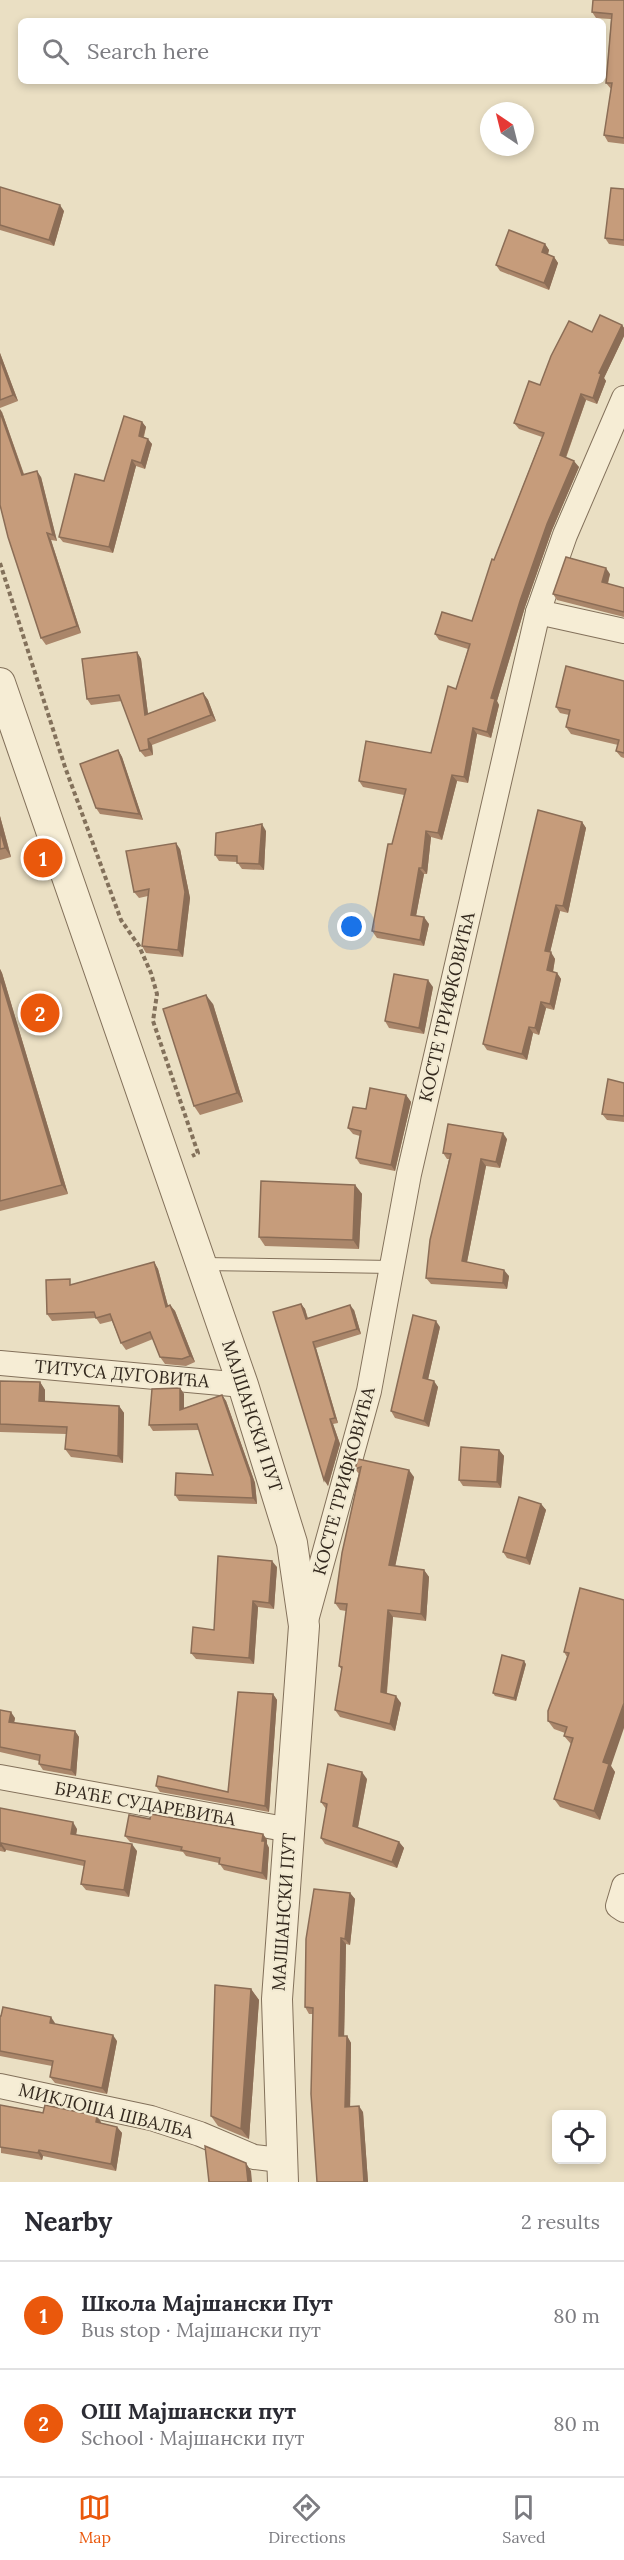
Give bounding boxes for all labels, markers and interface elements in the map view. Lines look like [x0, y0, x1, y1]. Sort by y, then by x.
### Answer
search box [18, 18, 606, 84]
icon: search [39, 35, 72, 68]
text: Search here [87, 37, 209, 65]
north arrow [480, 102, 534, 156]
pin: 1 [24, 836, 63, 880]
street label: КОСТЕ ТРИФКОВИЋА [413, 909, 480, 1104]
your location [337, 912, 366, 941]
pin: 2 [20, 990, 60, 1036]
street label: МАЈШАНСКИ ПУТ [217, 1337, 288, 1495]
street label: ТИТУСА ДУГОВИЋА [34, 1354, 211, 1393]
street label: КОСТЕ ТРИФКОВИЋА [307, 1383, 380, 1578]
street label: БРАЋЕ СУДАРЕВИЋА [53, 1776, 238, 1831]
street label: МАЈШАНСКИ ПУТ [266, 1832, 301, 1992]
street label: МИКЛОША ШВАЛБА [16, 2078, 197, 2144]
map controls [552, 2110, 606, 2164]
button: locate [552, 2110, 606, 2164]
text: Nearby [24, 2205, 112, 2238]
text: 2 results [521, 2209, 600, 2234]
text: Школа Мајшански Пут [81, 2289, 333, 2317]
text: 1 [39, 2303, 48, 2328]
text: 80 m [553, 2303, 600, 2328]
text: Bus stop · Мајшански пут [81, 2317, 321, 2342]
text: ОШ Мајшански пут [81, 2397, 296, 2425]
text: 2 [38, 2411, 49, 2436]
text: 80 m [553, 2411, 600, 2436]
text: School · Мајшански пут [81, 2425, 304, 2450]
tab: Map [78, 2491, 111, 2547]
tab: Directions [268, 2491, 346, 2547]
tab: Saved [502, 2491, 546, 2547]

